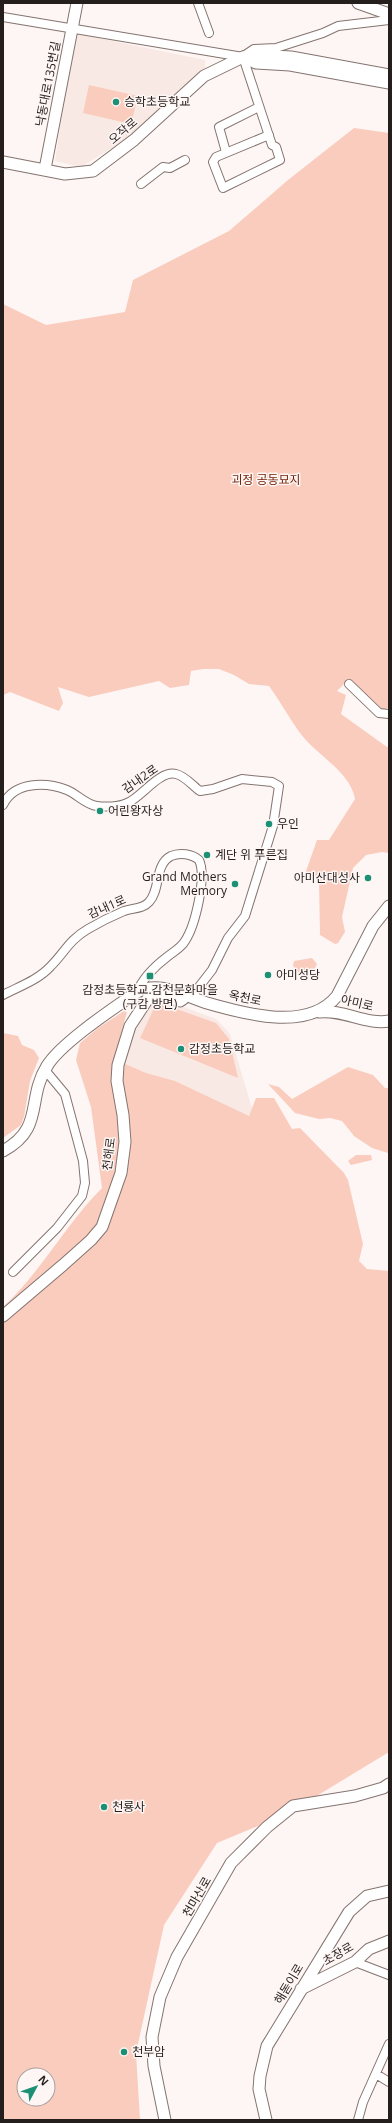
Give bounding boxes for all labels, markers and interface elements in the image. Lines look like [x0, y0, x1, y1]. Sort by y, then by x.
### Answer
street label: 낙동대로135번길 [31, 40, 64, 128]
place label: 승학초등학교 [124, 93, 190, 110]
marker: 승학초등학교 [111, 97, 121, 107]
street label: 오작로 [105, 113, 141, 148]
park label: 괴정 공동묘지 [231, 471, 301, 488]
street label: 감내2로 [118, 760, 161, 797]
place label: 어린왕자상 [108, 802, 163, 819]
marker: 어린왕자상 [95, 806, 105, 816]
place label: 우인 [277, 815, 299, 832]
marker: 우인 [264, 819, 274, 829]
place label: 계단 위 푸른집 [215, 846, 287, 863]
marker: 계단 위 푸른집 [202, 850, 212, 860]
place label: Grand Mothers Memory [142, 868, 228, 899]
place label: 아미산대성사 [294, 869, 360, 886]
marker: 아미산대성사 [363, 873, 373, 883]
marker: Grand Mothers Memory [230, 879, 240, 889]
street label: 감내1로 [85, 891, 129, 922]
place label: 아미성당 [276, 966, 320, 983]
marker: 아미성당 [263, 970, 273, 980]
marker: 감정초등학교.감천문화마을 (구감 방면) [145, 971, 155, 981]
place label: 감정초등학교.감천문화마을 (구감 방면) [82, 981, 218, 1012]
street label: 옥천로 [227, 986, 263, 1009]
street label: 아미로 [339, 991, 375, 1015]
place label: 감정초등학교 [189, 1040, 255, 1057]
marker: 감정초등학교 [176, 1044, 186, 1054]
street label: 천해로 [98, 1136, 119, 1171]
place label: 천룡사 [112, 1798, 145, 1815]
marker: 천룡사 [99, 1802, 109, 1812]
street label: 천마산로 [178, 1873, 215, 1920]
street label: 초장로 [319, 1938, 356, 1969]
street label: 해돋이로 [270, 1960, 307, 2007]
place label: 천부암 [132, 2043, 165, 2060]
marker: 천부암 [119, 2047, 129, 2057]
north arrow [16, 2067, 56, 2107]
text: N [35, 2072, 53, 2088]

